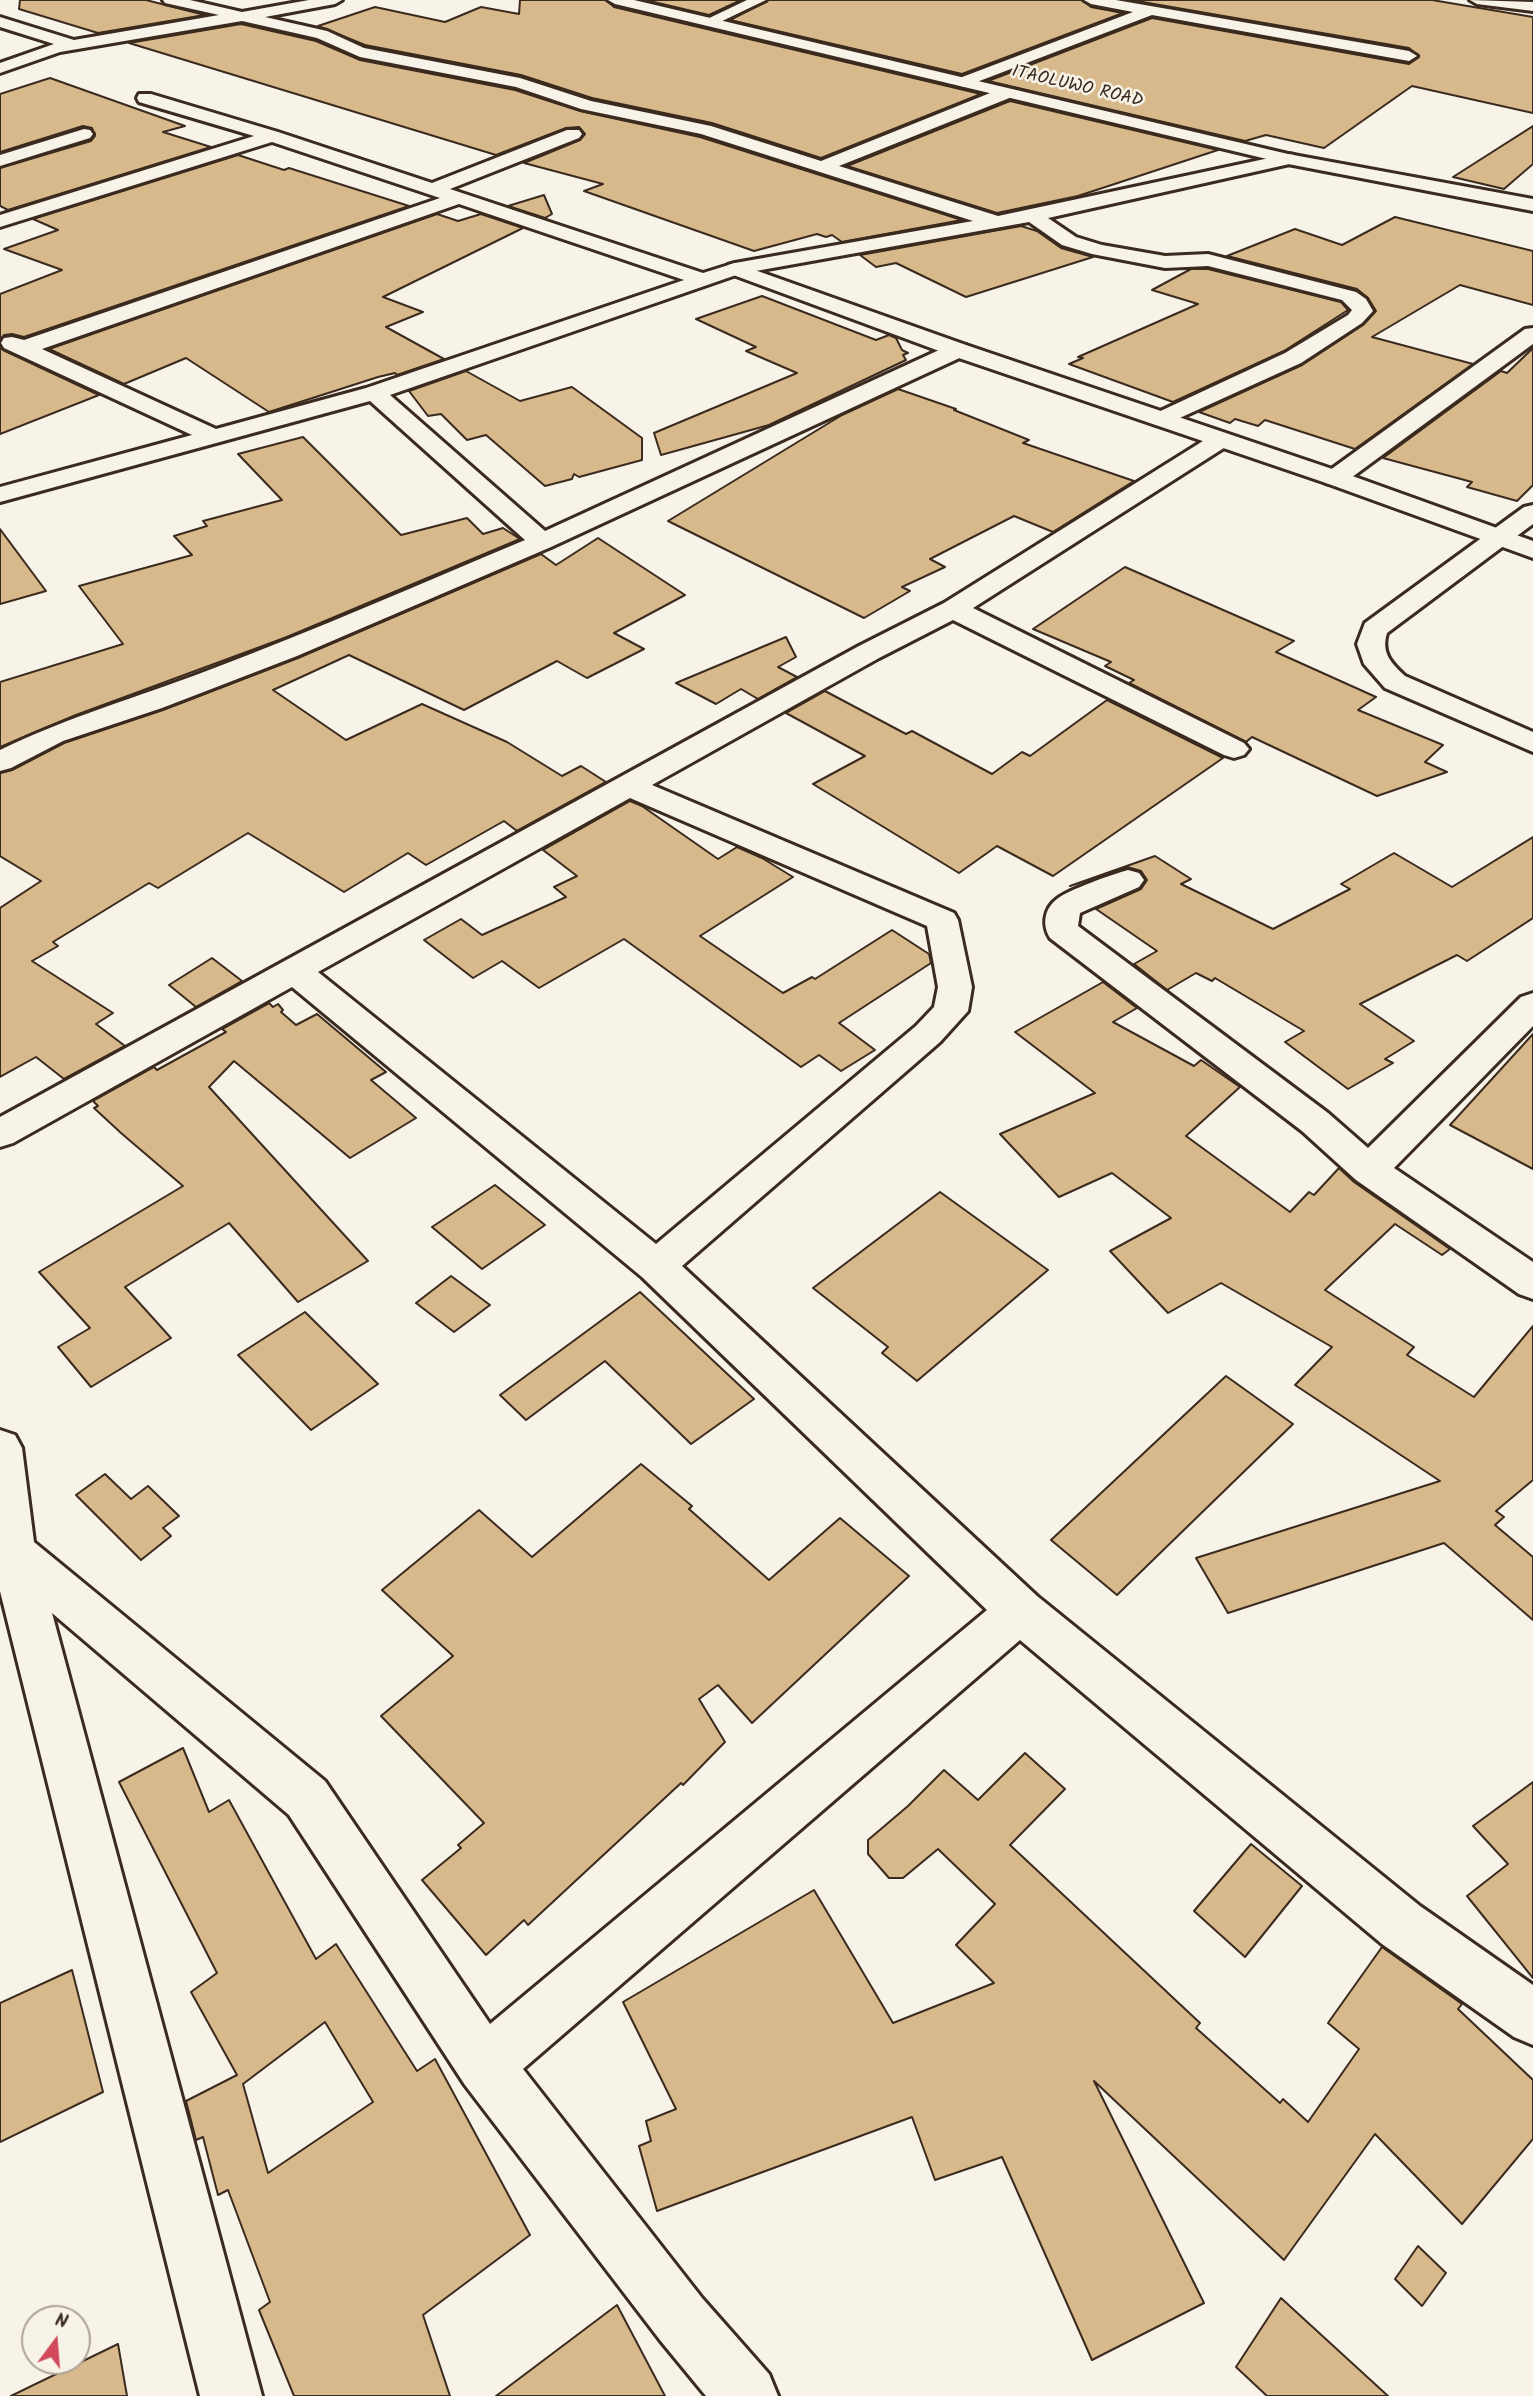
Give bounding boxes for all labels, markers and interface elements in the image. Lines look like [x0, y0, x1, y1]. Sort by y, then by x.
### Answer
street label: ITAOLUWO ROAD [1009, 62, 1145, 114]
north arrow [21, 2305, 91, 2375]
text: N [51, 2306, 71, 2338]

